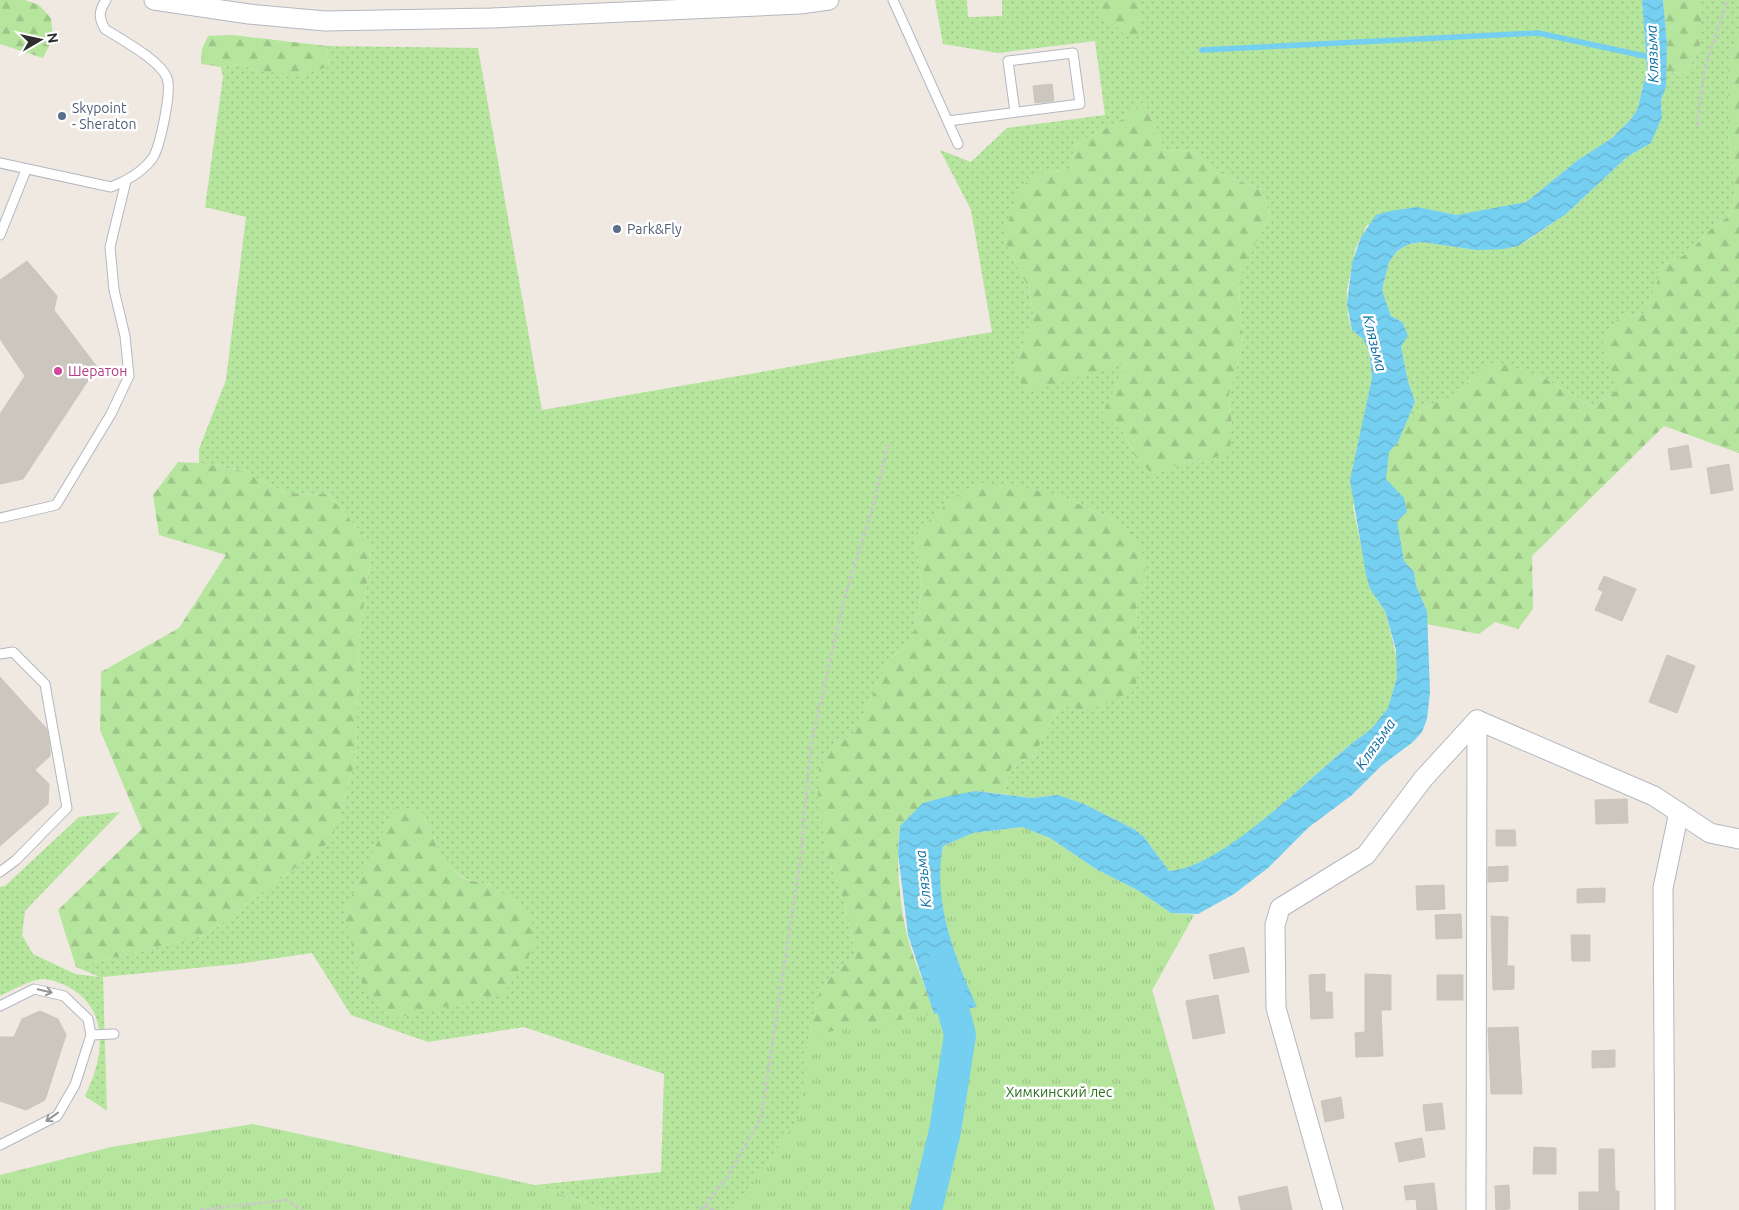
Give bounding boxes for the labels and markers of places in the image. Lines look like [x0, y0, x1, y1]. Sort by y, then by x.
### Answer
place label: Skypoint - Sheraton [72, 100, 136, 132]
marker: Skypoint - Sheraton [56, 110, 68, 122]
place label: Park&Fly [627, 221, 682, 237]
marker: Park&Fly [611, 223, 623, 235]
place label: Шератон [68, 363, 127, 379]
marker: Шератон [52, 365, 64, 377]

